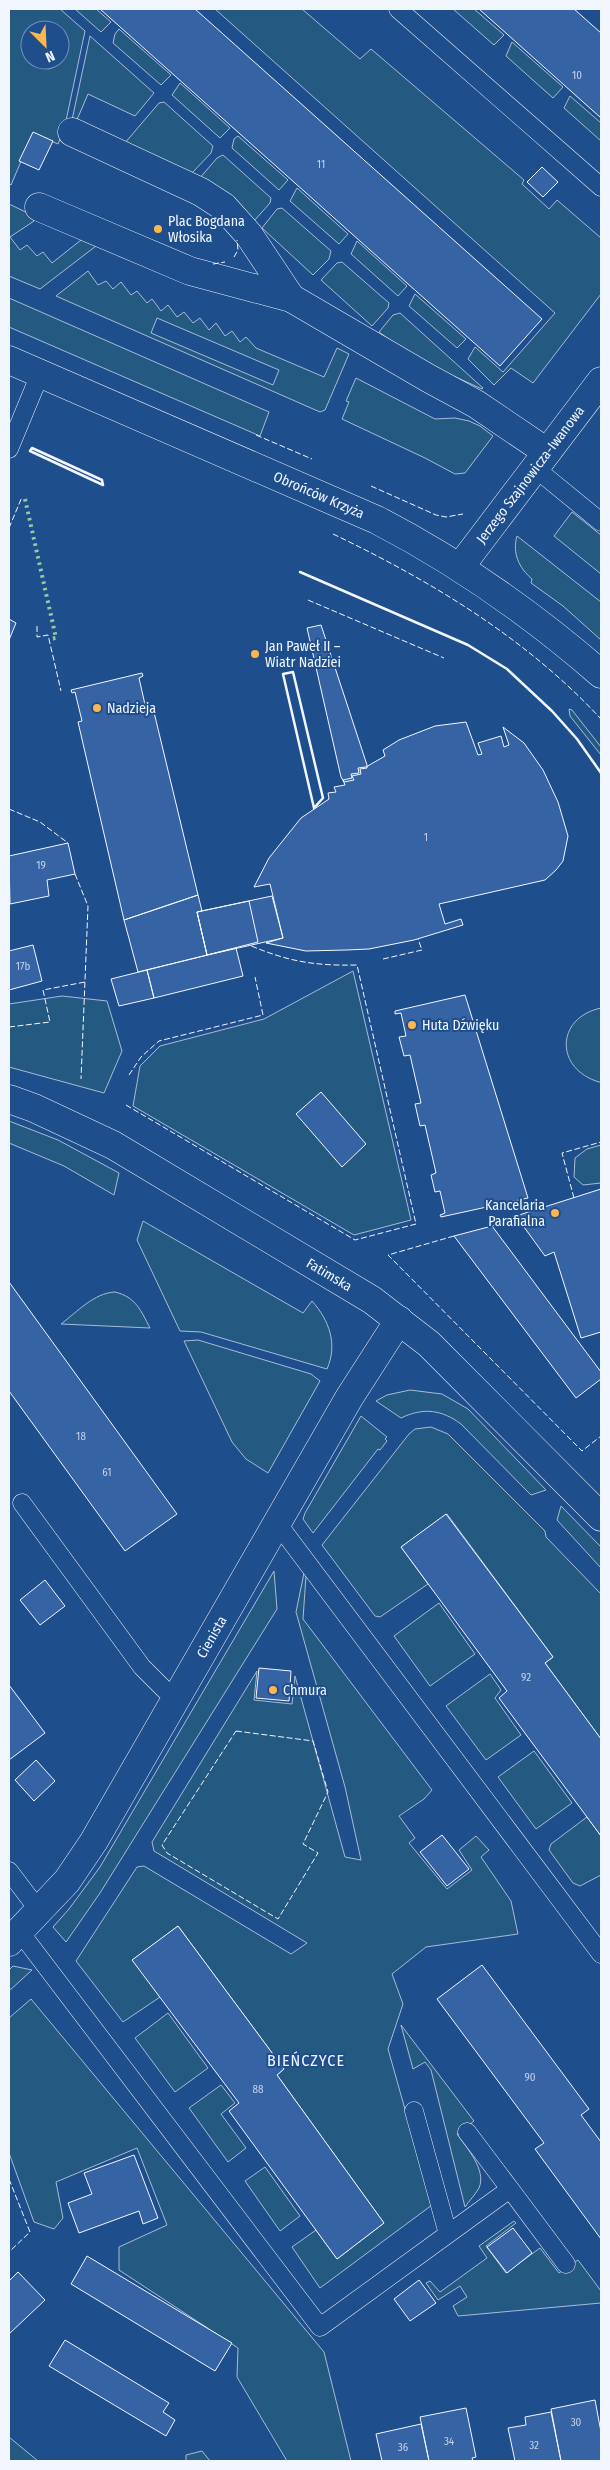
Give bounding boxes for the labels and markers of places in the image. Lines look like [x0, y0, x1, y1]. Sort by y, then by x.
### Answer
place label: Plac Bogdana Włosika [168, 213, 245, 246]
marker: Plac Bogdana Włosika [152, 223, 164, 235]
place label: Jan Paweł II – Wiatr Nadziei [265, 638, 341, 671]
marker: Jan Paweł II – Wiatr Nadziei [249, 648, 261, 660]
place label: Nadzieja [107, 700, 156, 717]
marker: Nadzieja [91, 702, 103, 714]
place label: Huta Dźwięku [422, 1017, 499, 1034]
marker: Huta Dźwięku [406, 1019, 418, 1031]
place label: Kancelaria Parafialna [485, 1197, 545, 1230]
marker: Kancelaria Parafialna [549, 1207, 561, 1219]
place label: Chmura [283, 1682, 327, 1699]
marker: Chmura [267, 1684, 279, 1696]

